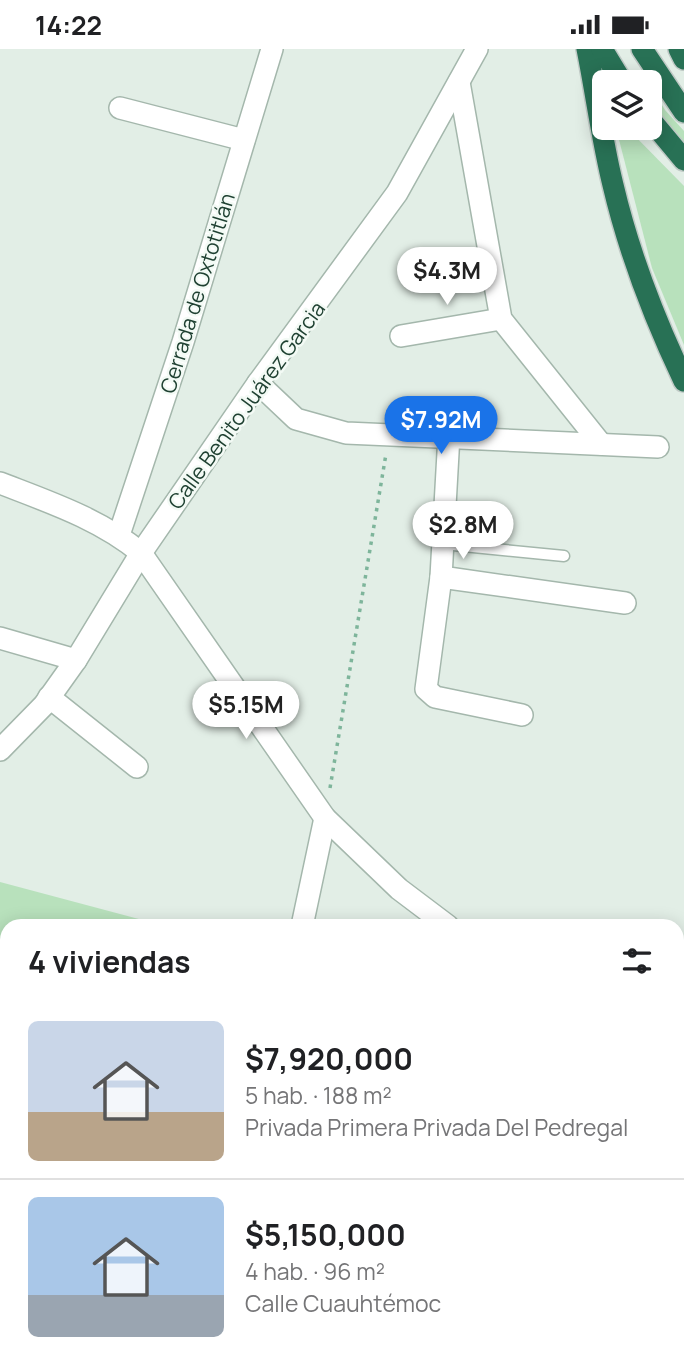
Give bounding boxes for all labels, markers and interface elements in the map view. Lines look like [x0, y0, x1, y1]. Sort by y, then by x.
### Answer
text: 14:22 [35, 7, 102, 43]
map controls [592, 70, 662, 140]
button: layers [592, 70, 662, 140]
street label: Cerrada de Oxtotitlán [153, 189, 241, 397]
pin: $4.3M [398, 247, 496, 307]
text: $4.3M [413, 254, 481, 286]
street label: Calle Benito Juárez Garcia [161, 296, 331, 514]
pin: $7.92M [384, 397, 498, 456]
text: $7.92M [401, 403, 481, 435]
pin: $2.8M [414, 501, 512, 561]
text: $2.8M [429, 508, 497, 540]
pin: $5.15M [189, 681, 303, 741]
text: $5.15M [208, 688, 284, 720]
text: 4 viviendas [28, 941, 190, 982]
icon: filters [618, 942, 656, 980]
text: $7,920,000 [245, 1038, 413, 1079]
icon: home [84, 1049, 168, 1133]
text: 5 hab. · 188 m² [245, 1079, 392, 1111]
text: Privada Primera Privada Del Pedregal [245, 1111, 628, 1143]
text: $5,150,000 [245, 1214, 406, 1255]
icon: home [84, 1225, 168, 1309]
text: 4 hab. · 96 m² [245, 1255, 385, 1287]
text: Calle Cuauhtémoc [245, 1287, 441, 1319]

